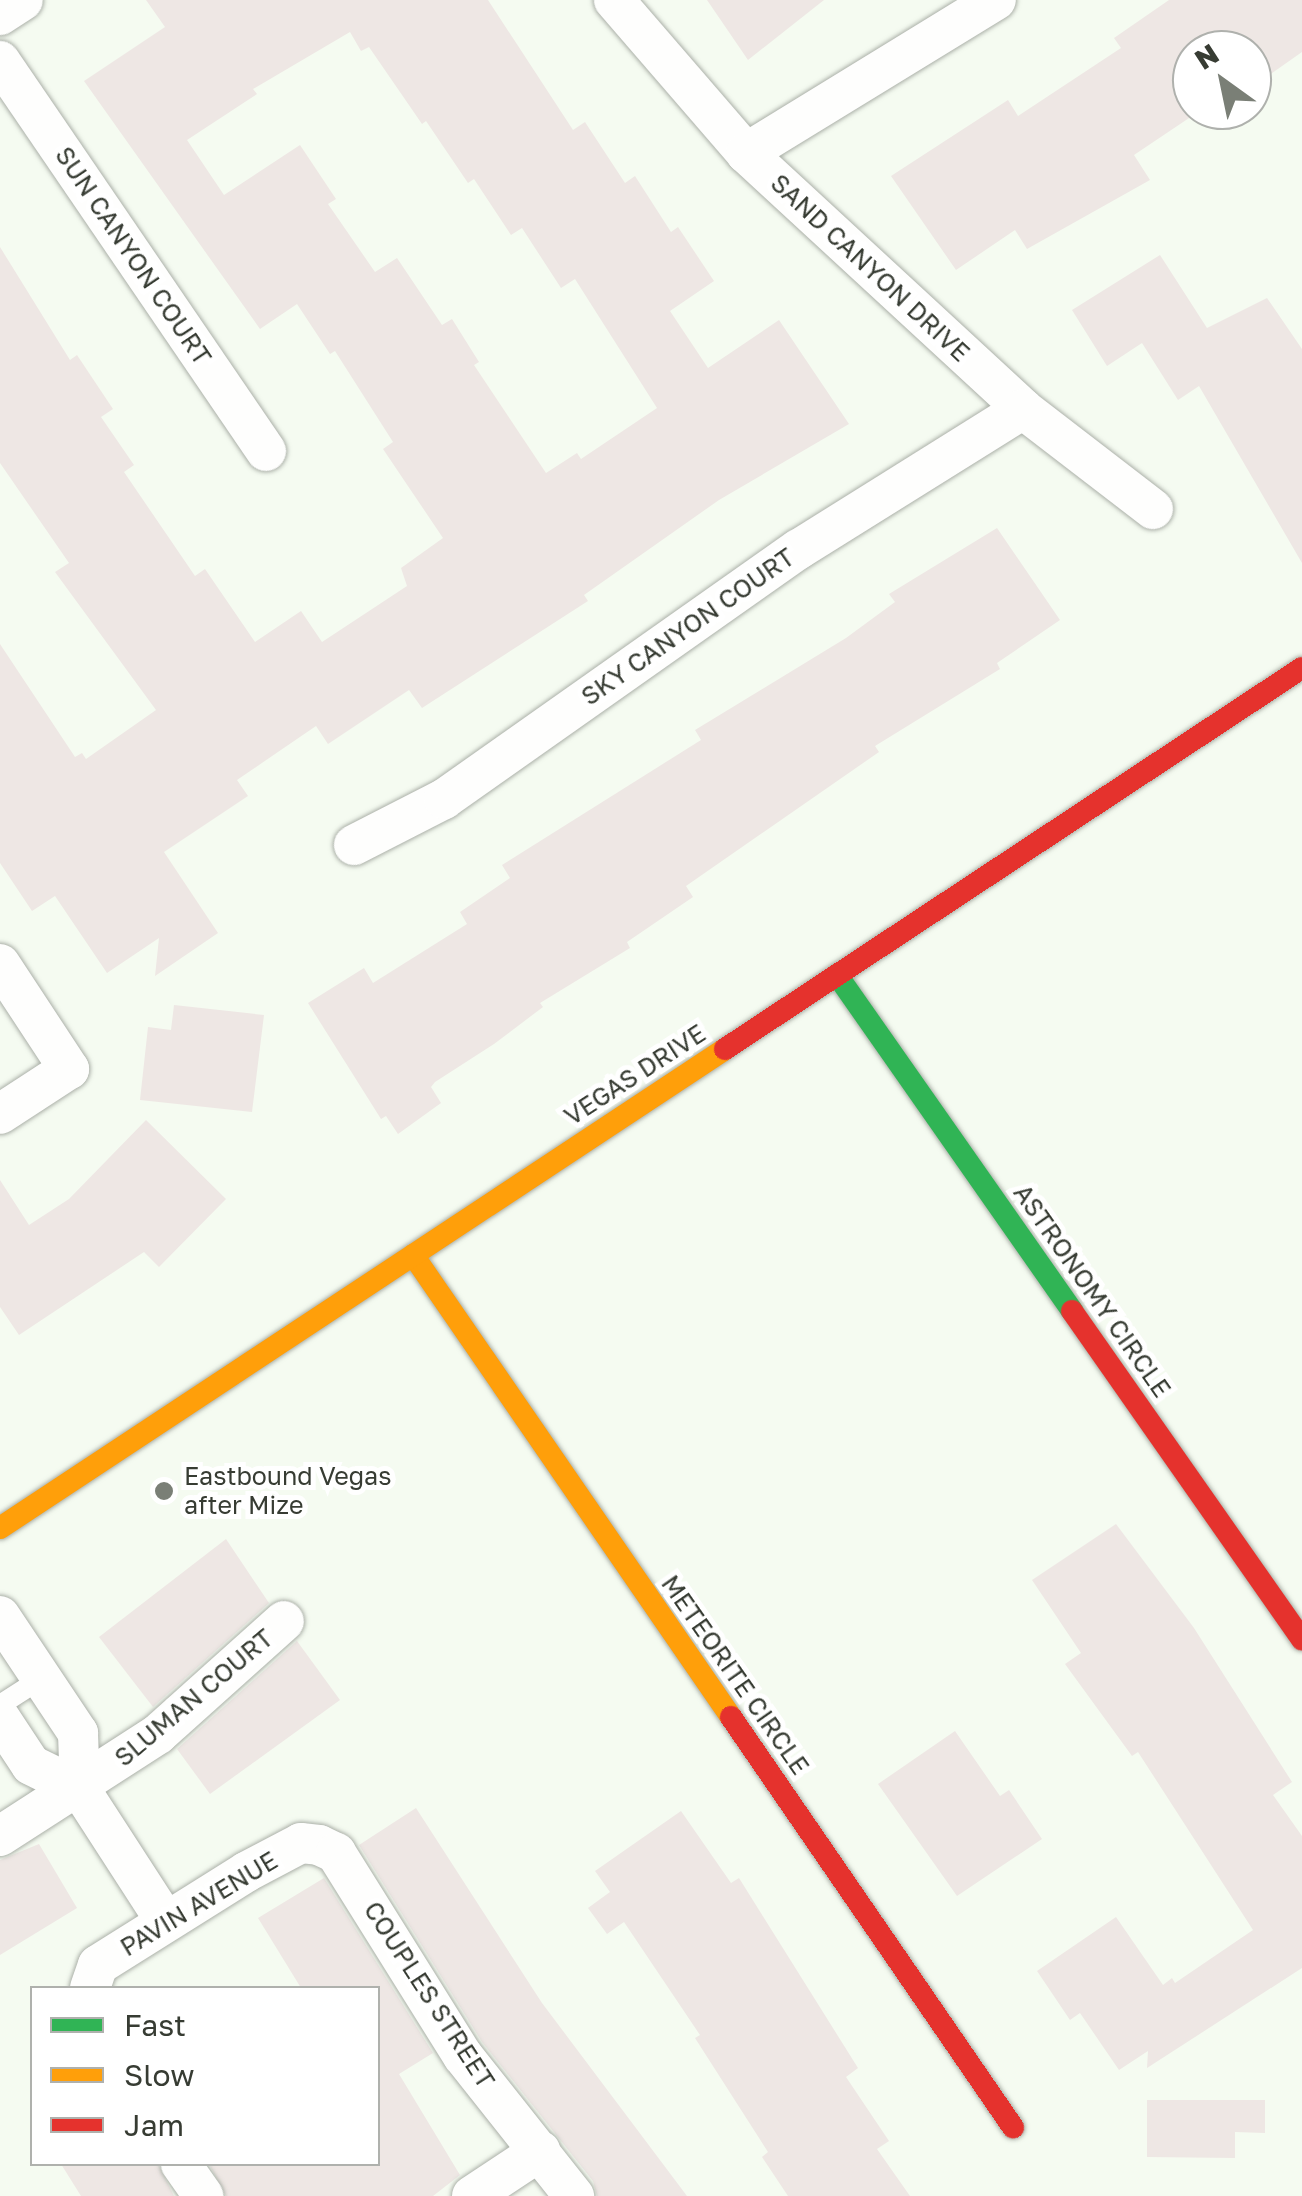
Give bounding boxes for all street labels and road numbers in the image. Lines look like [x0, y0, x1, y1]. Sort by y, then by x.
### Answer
street label: SUN CANYON COURT [49, 141, 217, 371]
street label: SAND CANYON DRIVE [764, 168, 976, 368]
street label: SKY CANYON COURT [576, 542, 800, 712]
street label: VEGAS DRIVE [559, 1018, 711, 1132]
street label: ASTRONOMY CIRCLE [1007, 1179, 1177, 1403]
street label: METEORITE CIRCLE [655, 1570, 815, 1780]
street label: SLUMAN COURT [109, 1623, 279, 1773]
street label: PAVIN AVENUE [115, 1845, 283, 1963]
street label: COUPLES STREET [357, 1896, 501, 2094]

